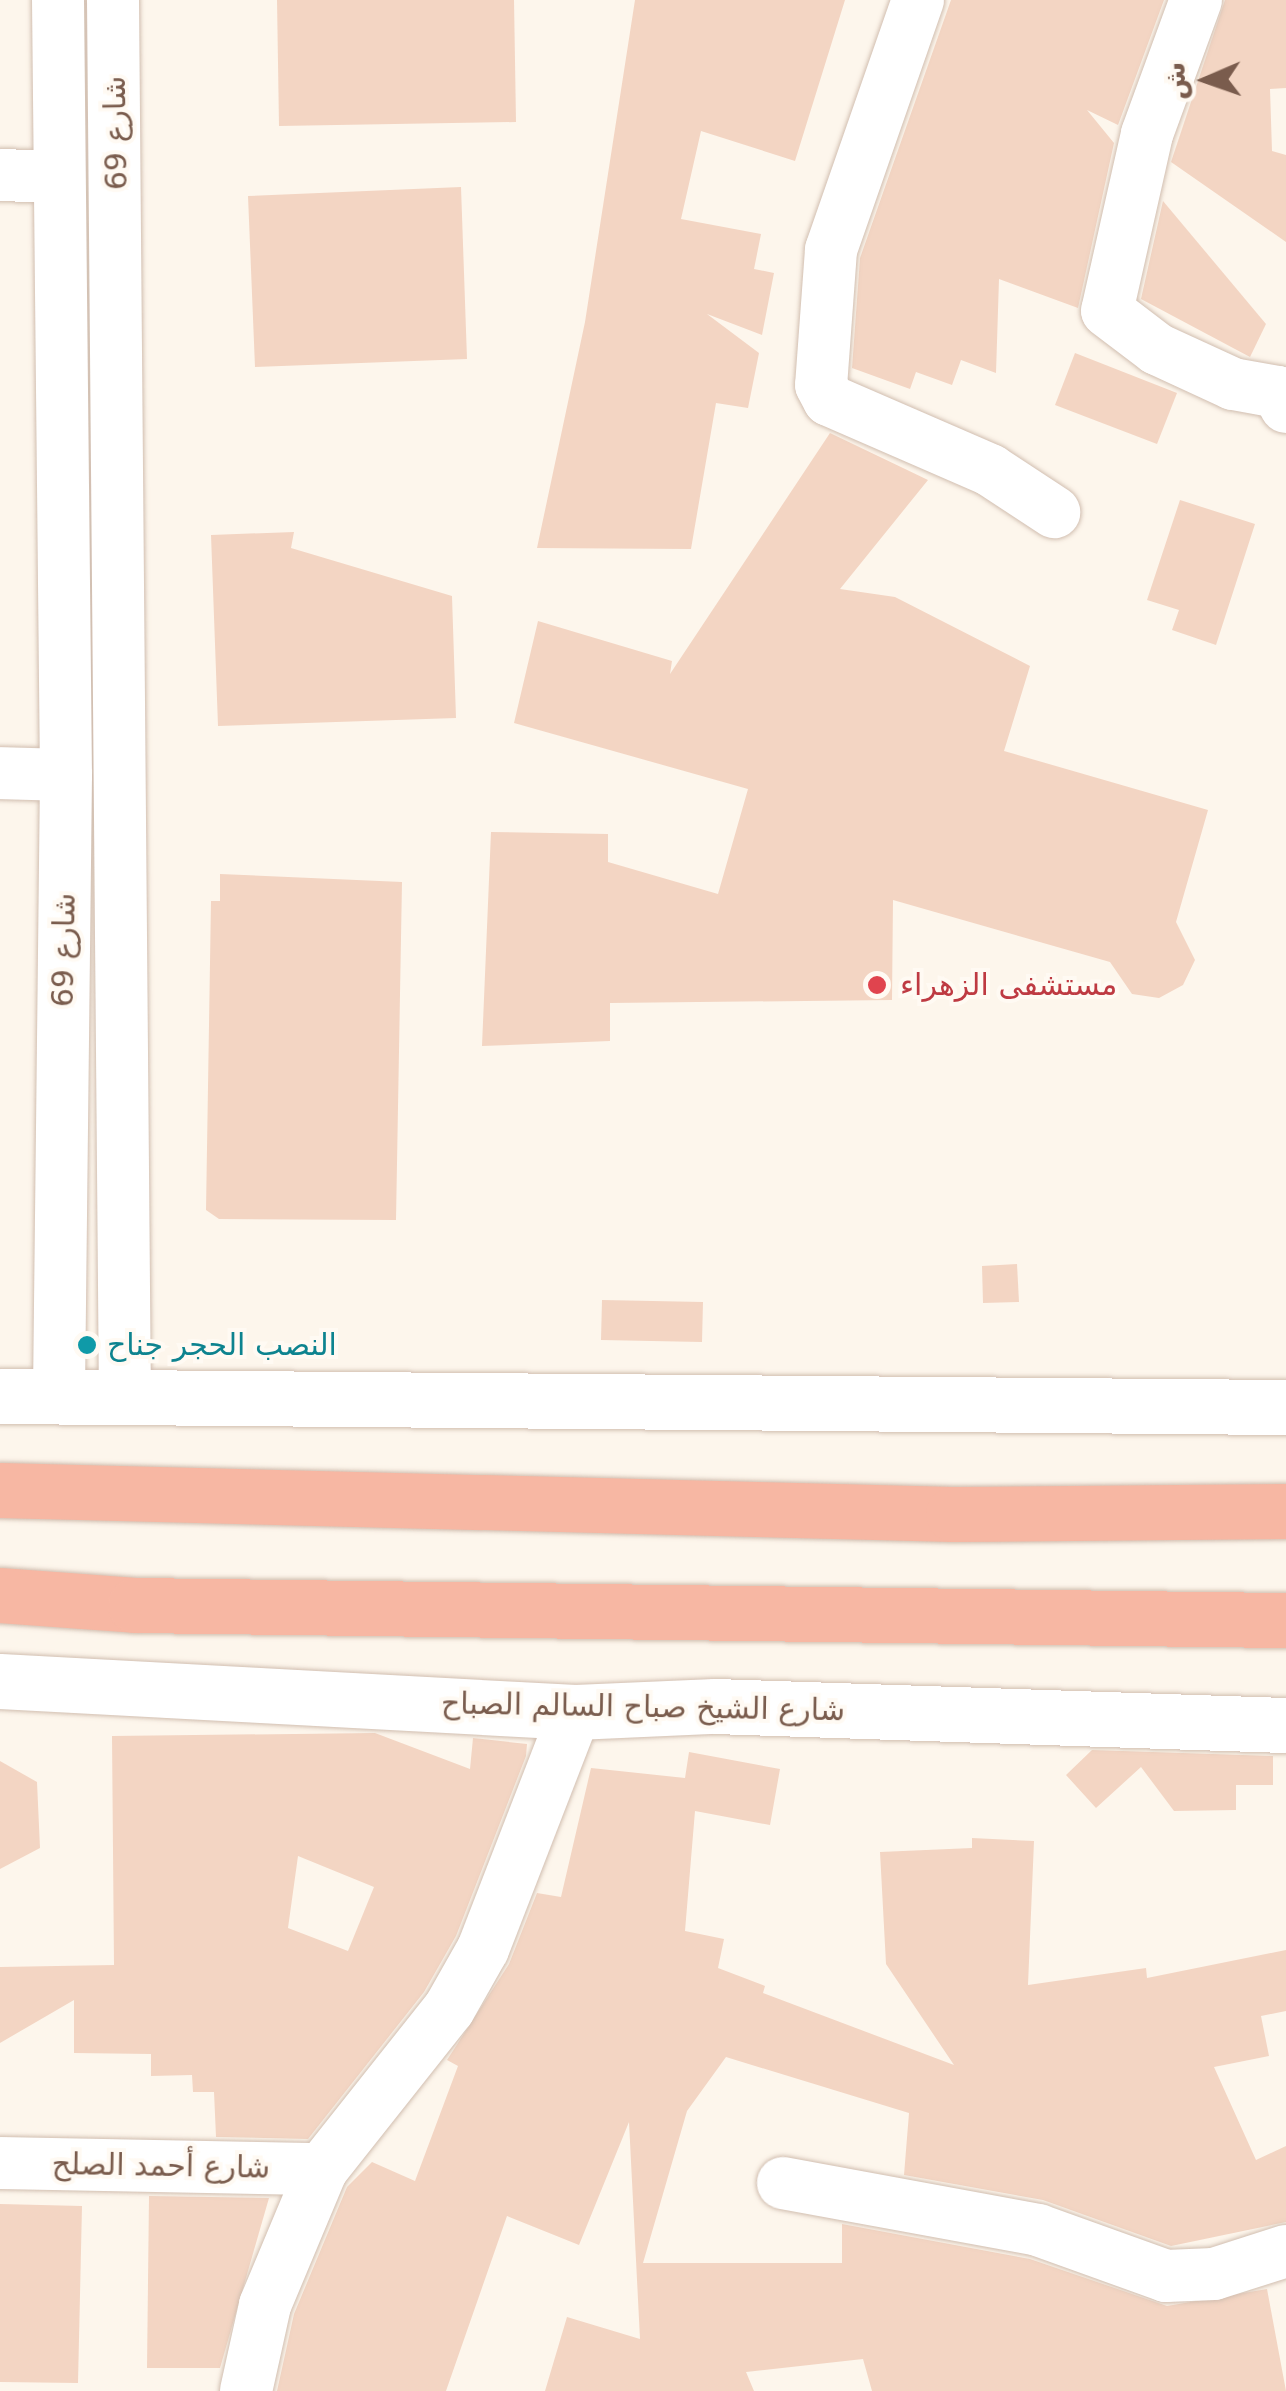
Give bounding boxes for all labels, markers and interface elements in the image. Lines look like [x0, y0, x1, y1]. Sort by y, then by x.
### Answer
north arrow [1156, 30, 1256, 130]
text: ش [1158, 61, 1193, 101]
street label: شارع 69 [97, 76, 135, 190]
street label: شارع 69 [45, 893, 83, 1007]
place label: مستشفى الزهراء [900, 967, 1117, 1003]
marker: مستشفى الزهراء [864, 972, 890, 998]
place label: النصب الحجر جناح [107, 1327, 337, 1363]
marker: النصب الحجر جناح [76, 1334, 98, 1356]
street label: شارع الشيخ صباح السالم الصباح [441, 1685, 845, 1729]
street label: شارع أحمد الصلح [51, 2146, 271, 2186]

